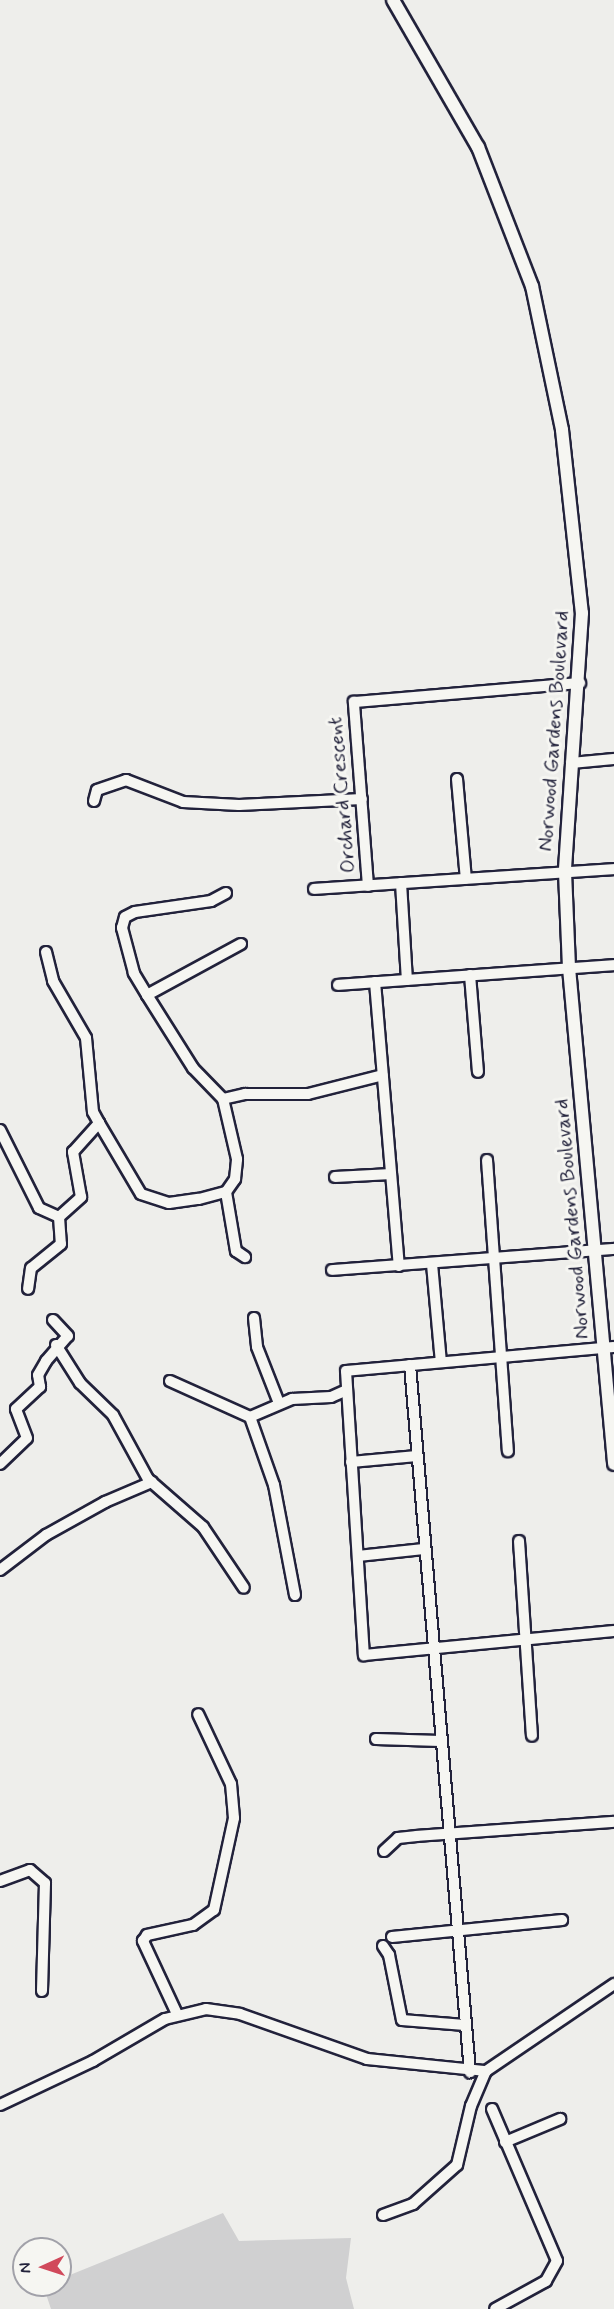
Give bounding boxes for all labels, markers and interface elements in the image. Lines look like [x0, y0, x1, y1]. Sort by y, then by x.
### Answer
street label: Norwood Gardens Boulevard [533, 610, 575, 852]
street label: Orchard Crescent [322, 714, 362, 876]
street label: Norwood Gardens Boulevard [549, 1098, 595, 1340]
north arrow [12, 2237, 72, 2297]
text: N [15, 2262, 36, 2274]

